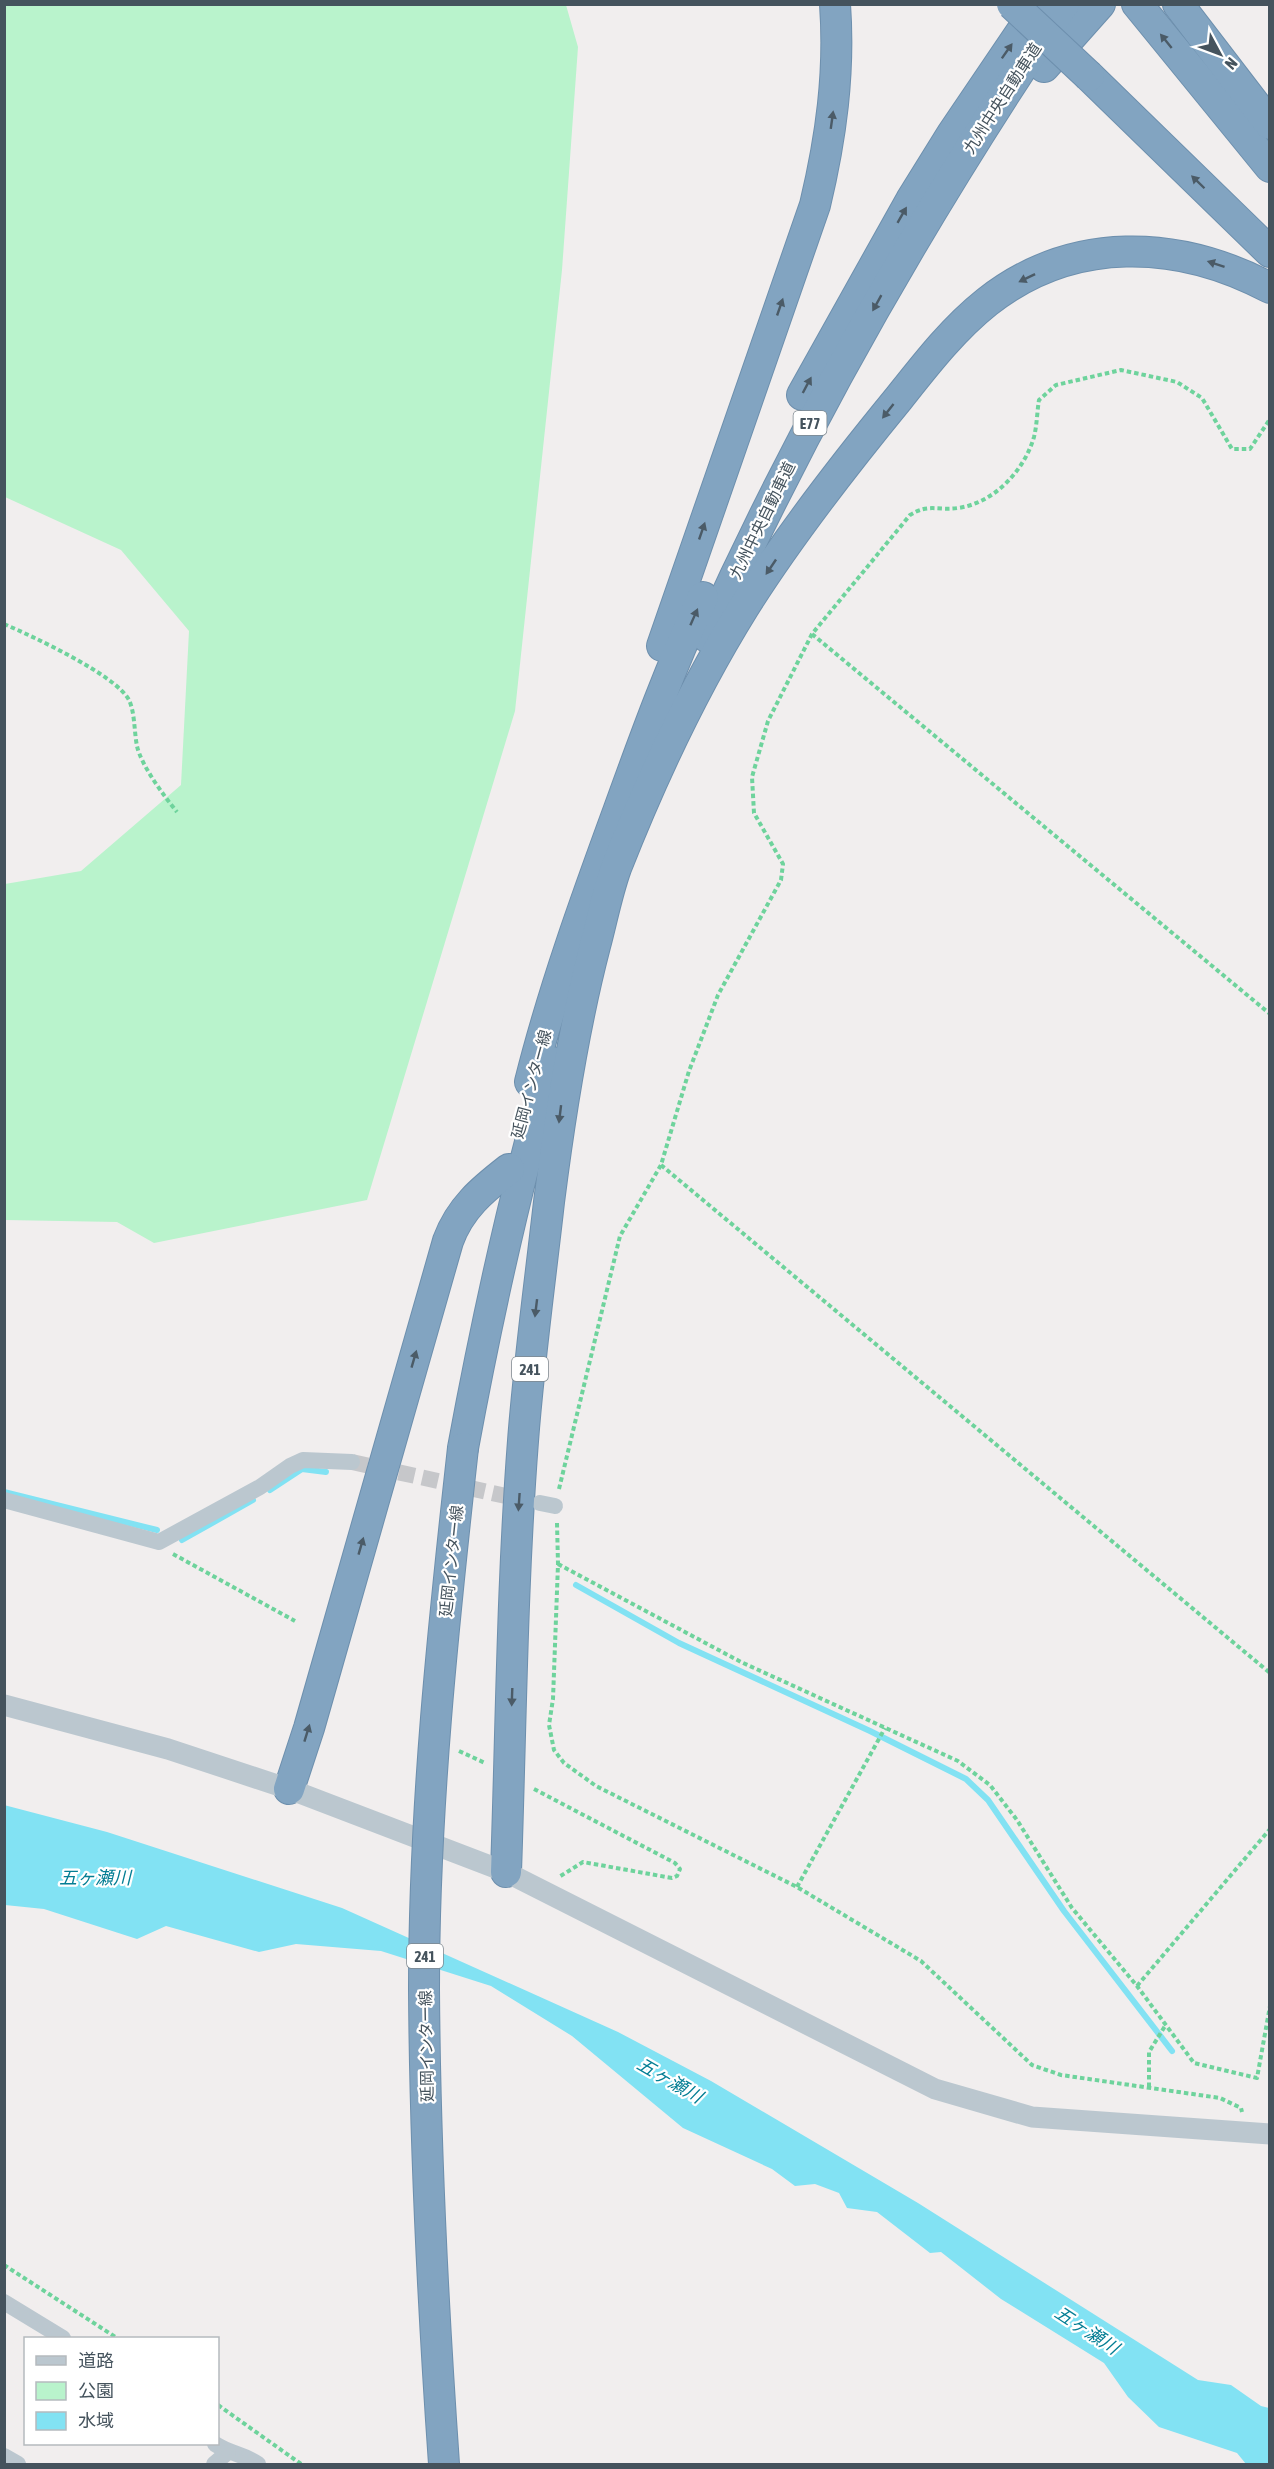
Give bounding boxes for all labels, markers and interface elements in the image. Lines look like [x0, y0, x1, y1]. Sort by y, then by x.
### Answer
north arrow [1190, 24, 1250, 84]
one-way arrow [1160, 33, 1173, 48]
street label: 九州中央自動車道 [960, 39, 1044, 157]
one-way arrow [1002, 43, 1013, 59]
text: N [1221, 54, 1241, 73]
one-way arrow [827, 110, 837, 129]
one-way arrow [1190, 175, 1205, 189]
one-way arrow [897, 207, 908, 223]
one-way arrow [1207, 259, 1225, 268]
one-way arrow [1019, 273, 1036, 282]
one-way arrow [872, 295, 882, 312]
one-way arrow [776, 298, 786, 316]
one-way arrow [802, 377, 812, 394]
one-way arrow [882, 404, 894, 419]
road number: E77 [794, 411, 826, 435]
street label: 九州中央自動車道 [726, 459, 798, 581]
one-way arrow [697, 522, 707, 540]
one-way arrow [765, 559, 776, 575]
one-way arrow [689, 608, 699, 626]
street label: 延岡インター線 [508, 1028, 554, 1140]
one-way arrow [556, 1105, 565, 1124]
one-way arrow [532, 1298, 541, 1317]
one-way arrow [410, 1349, 420, 1368]
road number: 241 [512, 1357, 548, 1381]
one-way arrow [514, 1492, 524, 1511]
street label: 延岡インター線 [436, 1504, 466, 1618]
one-way arrow [357, 1537, 366, 1555]
one-way arrow [507, 1687, 516, 1706]
one-way arrow [303, 1724, 312, 1742]
water label: 五ヶ瀬川 [59, 1867, 133, 1888]
road number: 241 [407, 1944, 443, 1968]
street label: 延岡インター線 [416, 1990, 436, 2102]
water label: 五ヶ瀬川 [634, 2053, 708, 2108]
water label: 五ヶ瀬川 [1051, 2302, 1125, 2360]
legend [24, 2337, 219, 2445]
text: 道路 [78, 2350, 114, 2371]
text: 公園 [78, 2380, 114, 2401]
text: 水域 [78, 2410, 114, 2431]

